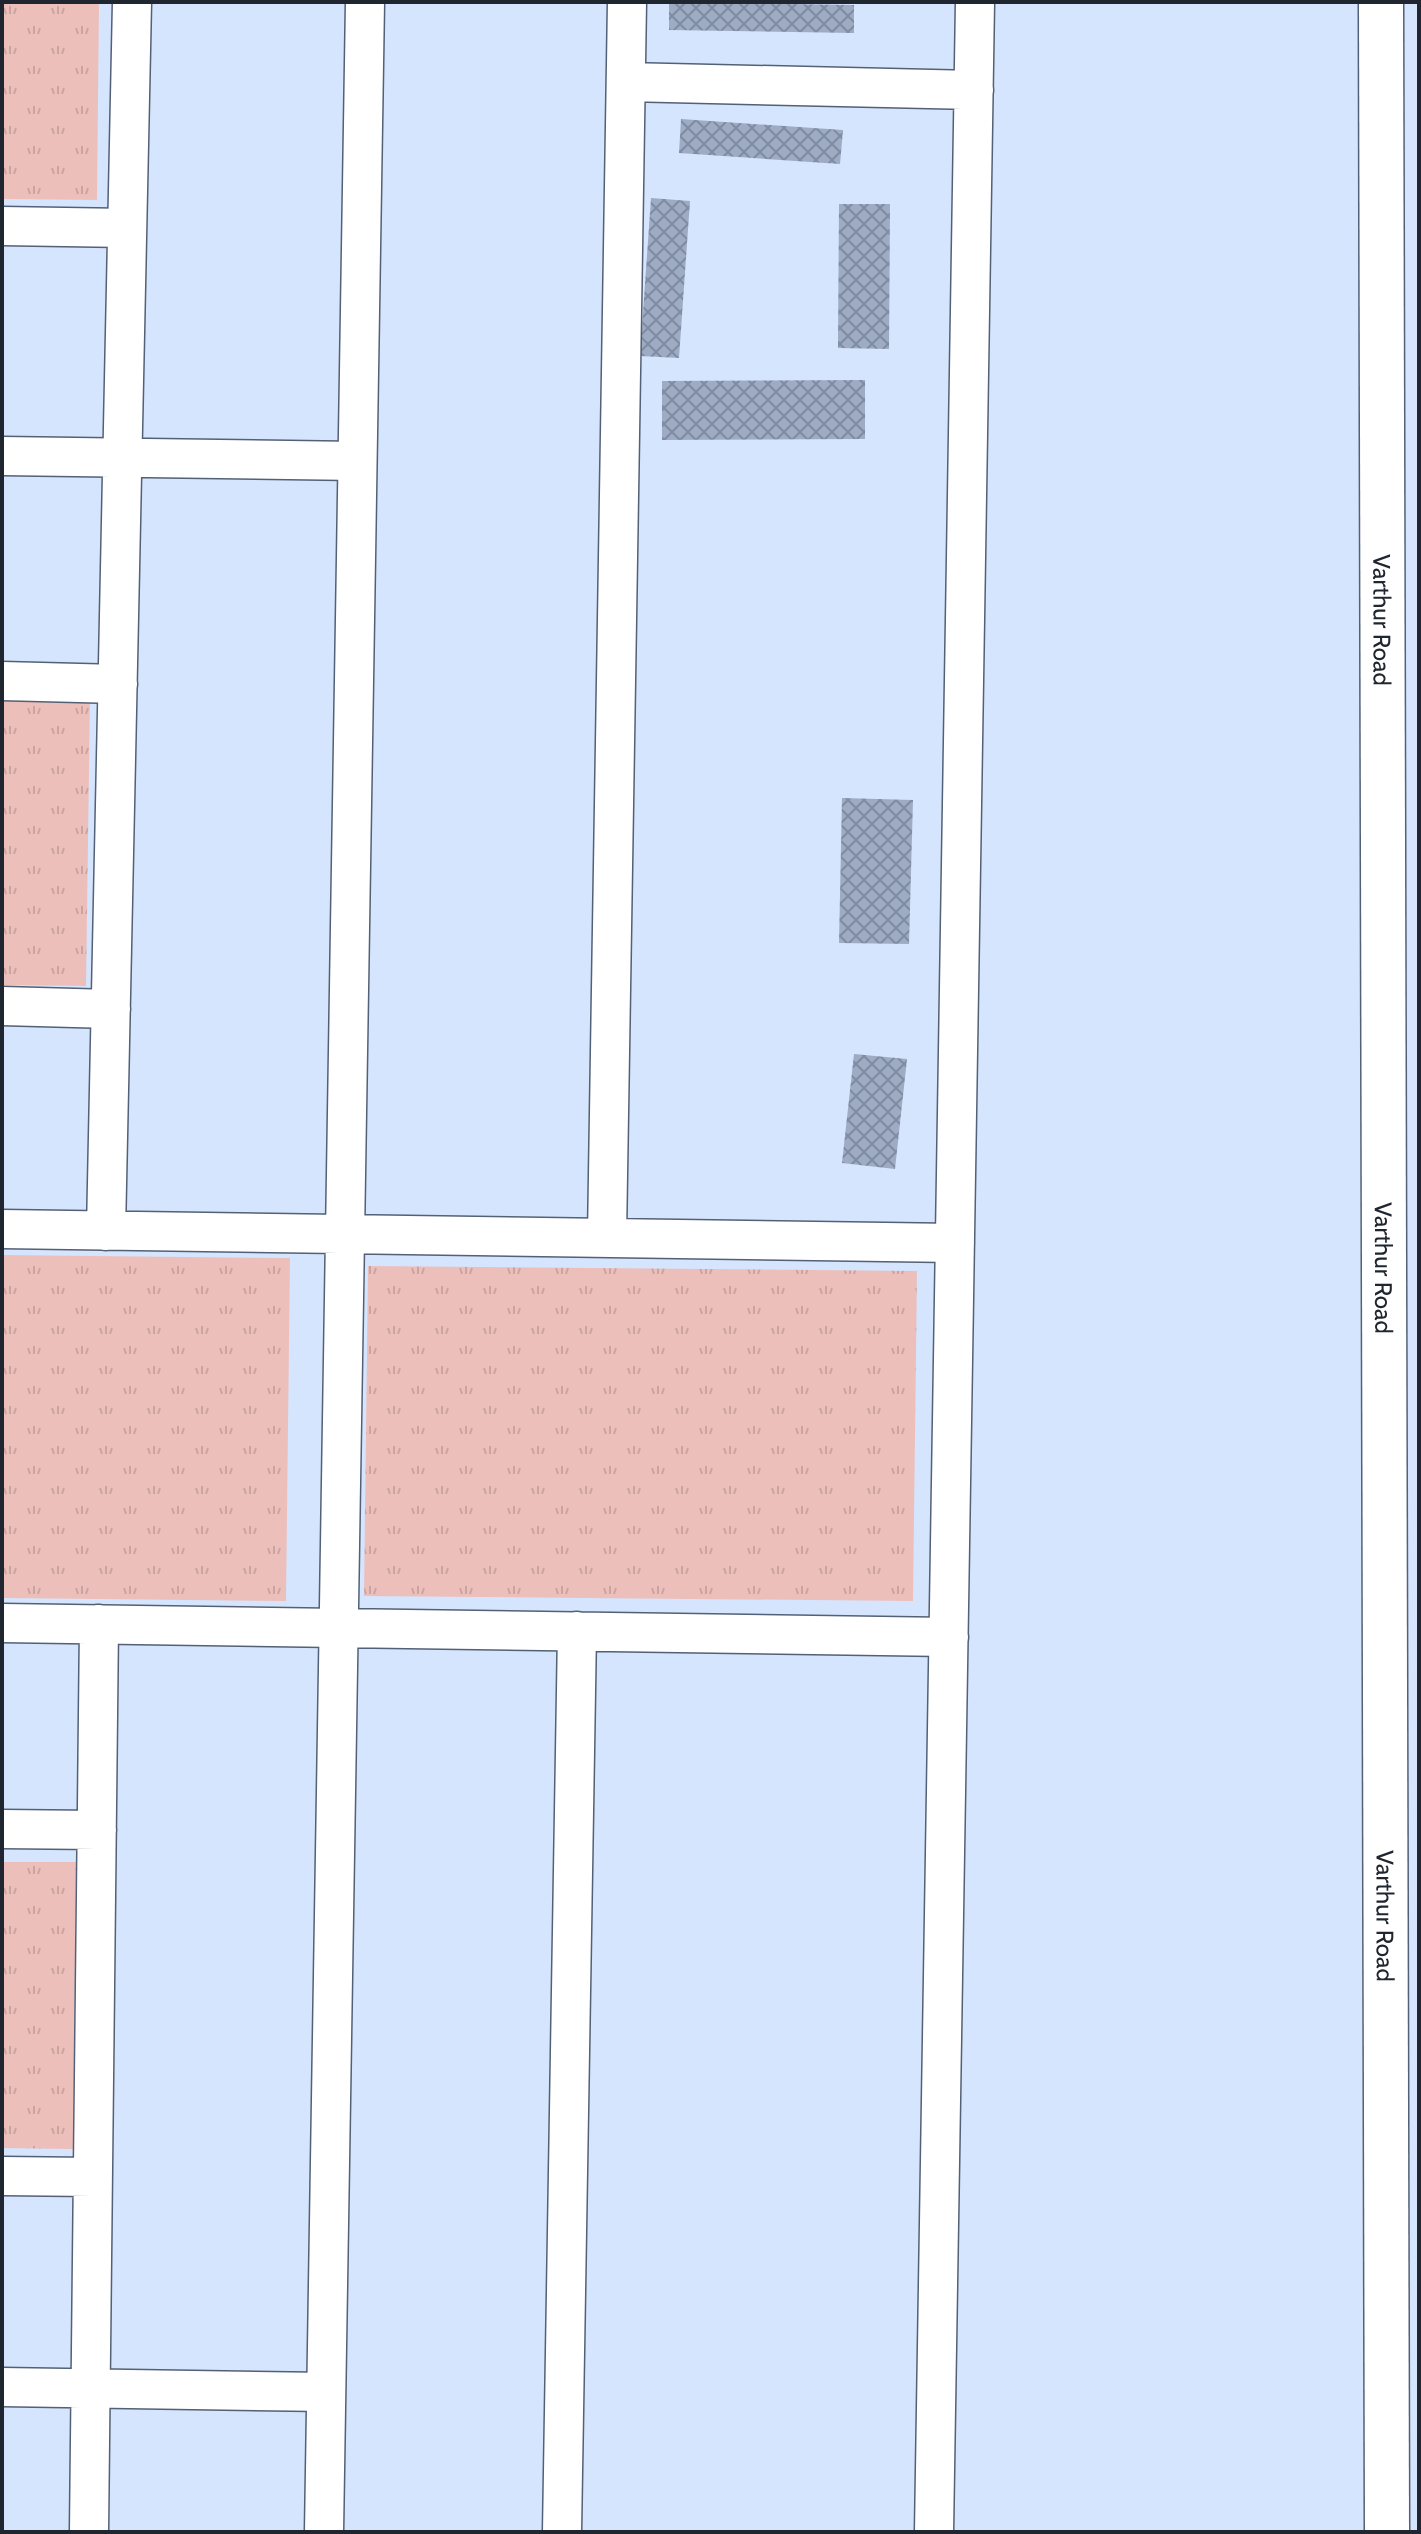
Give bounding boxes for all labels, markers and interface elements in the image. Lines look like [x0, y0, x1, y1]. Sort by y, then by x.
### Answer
street label: Varthur Road [1368, 554, 1397, 686]
street label: Varthur Road [1369, 1202, 1399, 1334]
street label: Varthur Road [1371, 1850, 1400, 1982]

